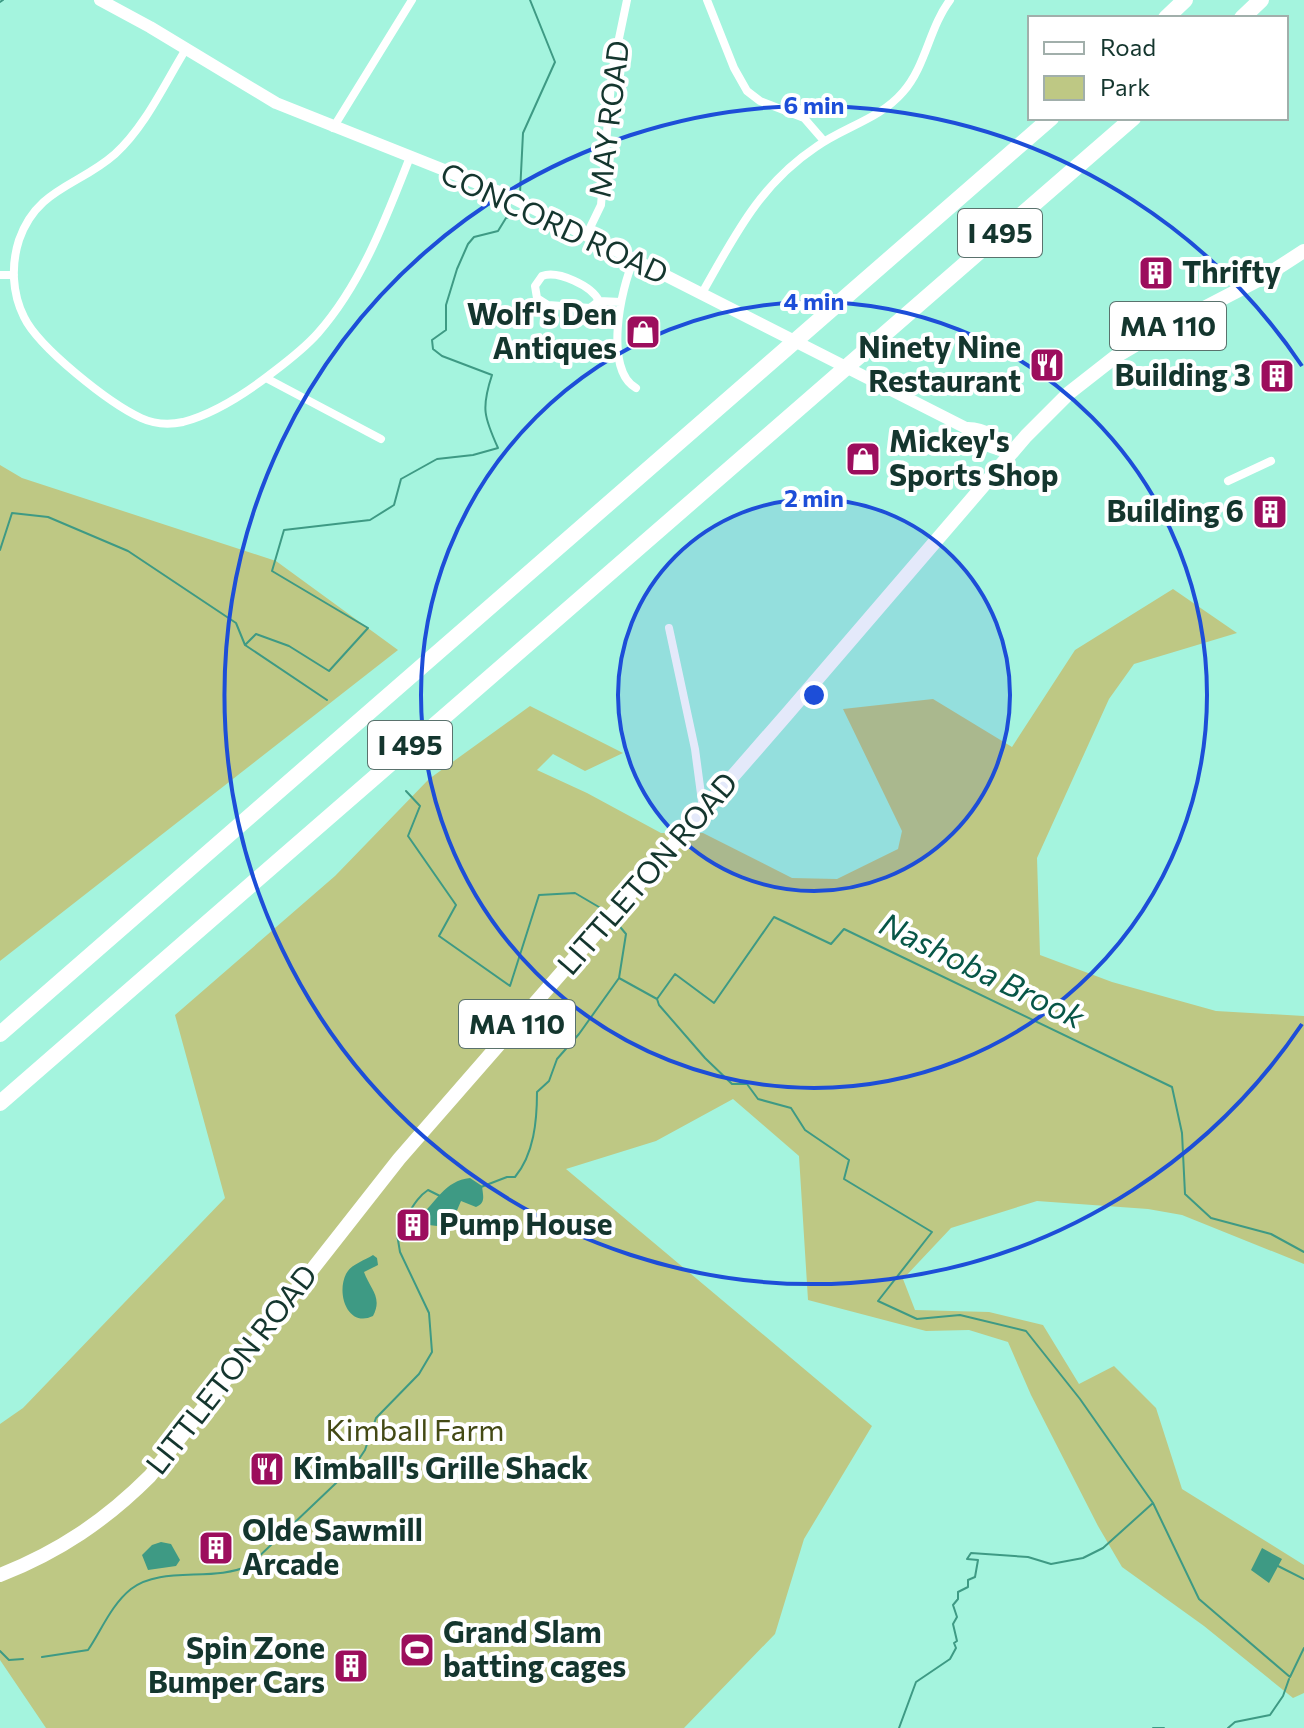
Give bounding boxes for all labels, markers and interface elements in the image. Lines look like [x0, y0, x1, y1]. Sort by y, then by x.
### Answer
legend [1028, 16, 1288, 120]
text: Road [1100, 32, 1156, 61]
street label: MAY ROAD [580, 38, 636, 199]
text: Park [1100, 72, 1150, 101]
text: 6 min [784, 90, 844, 119]
street label: CONCORD ROAD [435, 153, 675, 291]
road number: I 495 [958, 209, 1042, 257]
place label: Thrifty [1182, 252, 1281, 289]
building icon: Thrifty [1137, 254, 1175, 292]
text: 4 min [784, 286, 844, 315]
place label: Wolf's Den Antiques [467, 294, 617, 365]
road number: MA 110 [1110, 302, 1226, 350]
shop icon: Wolf's Den Antiques [624, 313, 662, 351]
place label: Ninety Nine Restaurant [858, 327, 1021, 398]
restaurant icon: Ninety Nine Restaurant [1028, 346, 1066, 384]
place label: Building 3 [1115, 355, 1251, 392]
building icon: Building 3 [1258, 357, 1296, 395]
place label: Mickey's Sports Shop [889, 421, 1059, 492]
shop icon: Mickey's Sports Shop [844, 440, 882, 478]
text: 2 min [784, 483, 844, 512]
place label: Building 6 [1107, 491, 1244, 528]
building icon: Building 6 [1251, 493, 1289, 531]
centre of rings [800, 681, 828, 709]
road number: I 495 [368, 721, 452, 769]
street label: LITTLETON ROAD [548, 764, 744, 981]
water label: Nashoba Brook [874, 902, 1093, 1036]
road number: MA 110 [459, 1000, 575, 1048]
place label: Pump House [439, 1204, 613, 1241]
building icon: Pump House [394, 1206, 432, 1244]
street label: LITTLETON ROAD [137, 1256, 323, 1481]
park label: Kimball Farm [326, 1410, 504, 1447]
place label: Kimball's Grille Shack [293, 1448, 588, 1485]
restaurant icon: Kimball's Grille Shack [248, 1450, 286, 1488]
place label: Olde Sawmill Arcade [242, 1510, 423, 1581]
building icon: Olde Sawmill Arcade [197, 1529, 235, 1567]
place label: Grand Slam batting cages [443, 1612, 626, 1683]
place label: Spin Zone Bumper Cars [148, 1628, 325, 1699]
sports icon: Grand Slam batting cages [398, 1631, 436, 1669]
building icon: Spin Zone Bumper Cars [332, 1647, 370, 1685]

